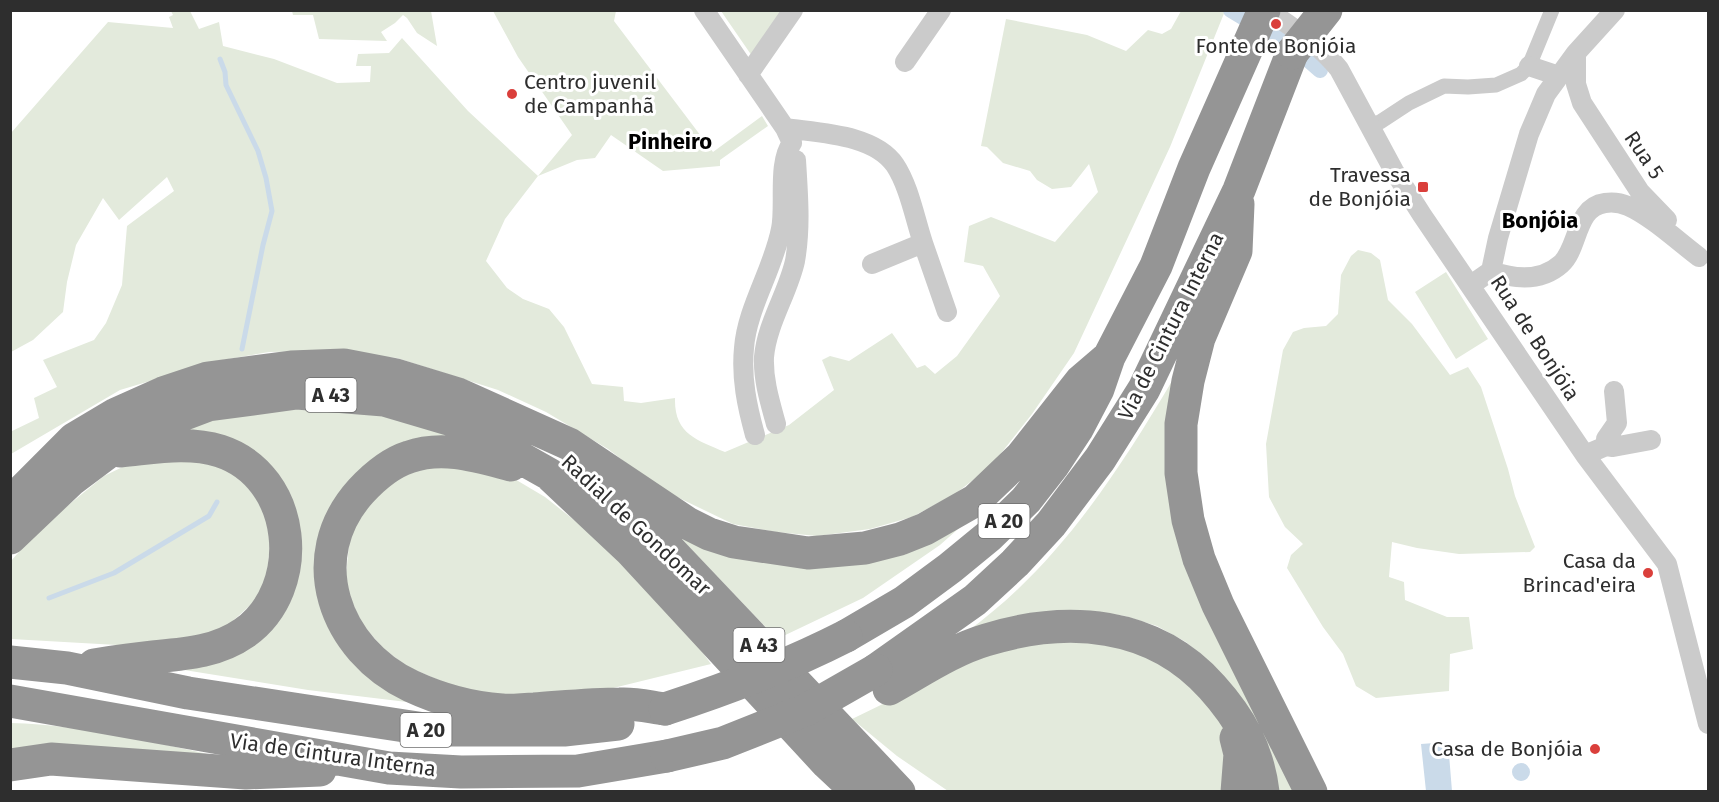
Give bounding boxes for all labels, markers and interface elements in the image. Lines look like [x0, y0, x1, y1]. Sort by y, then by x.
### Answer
marker: Fonte de Bonjóia [1269, 17, 1283, 31]
place label: Fonte de Bonjóia [1196, 33, 1356, 59]
place label: Centro juvenil de Campanhã [524, 69, 656, 119]
marker: Centro juvenil de Campanhã [505, 87, 519, 101]
street label: Rua 5 [1619, 126, 1669, 184]
district label: Pinheiro [628, 128, 712, 155]
place label: Travessa de Bonjóia [1309, 162, 1411, 212]
marker: Travessa de Bonjóia [1416, 180, 1430, 194]
district label: Bonjóia [1502, 207, 1578, 234]
street label: Via de Cintura Interna [1112, 228, 1230, 424]
street label: Rua de Bonjóia [1485, 270, 1585, 406]
road number: A 43 [306, 378, 356, 412]
street label: Radial de Gondomar [556, 449, 716, 601]
road number: A 20 [978, 504, 1030, 538]
place label: Casa da Brincad'eira [1523, 548, 1636, 598]
marker: Casa da Brincad'eira [1641, 566, 1655, 580]
road number: A 43 [734, 628, 784, 662]
road number: A 20 [400, 713, 452, 747]
street label: Via de Cintura Interna [229, 728, 437, 782]
place label: Casa de Bonjóia [1431, 736, 1583, 762]
marker: Casa de Bonjóia [1588, 742, 1602, 756]

